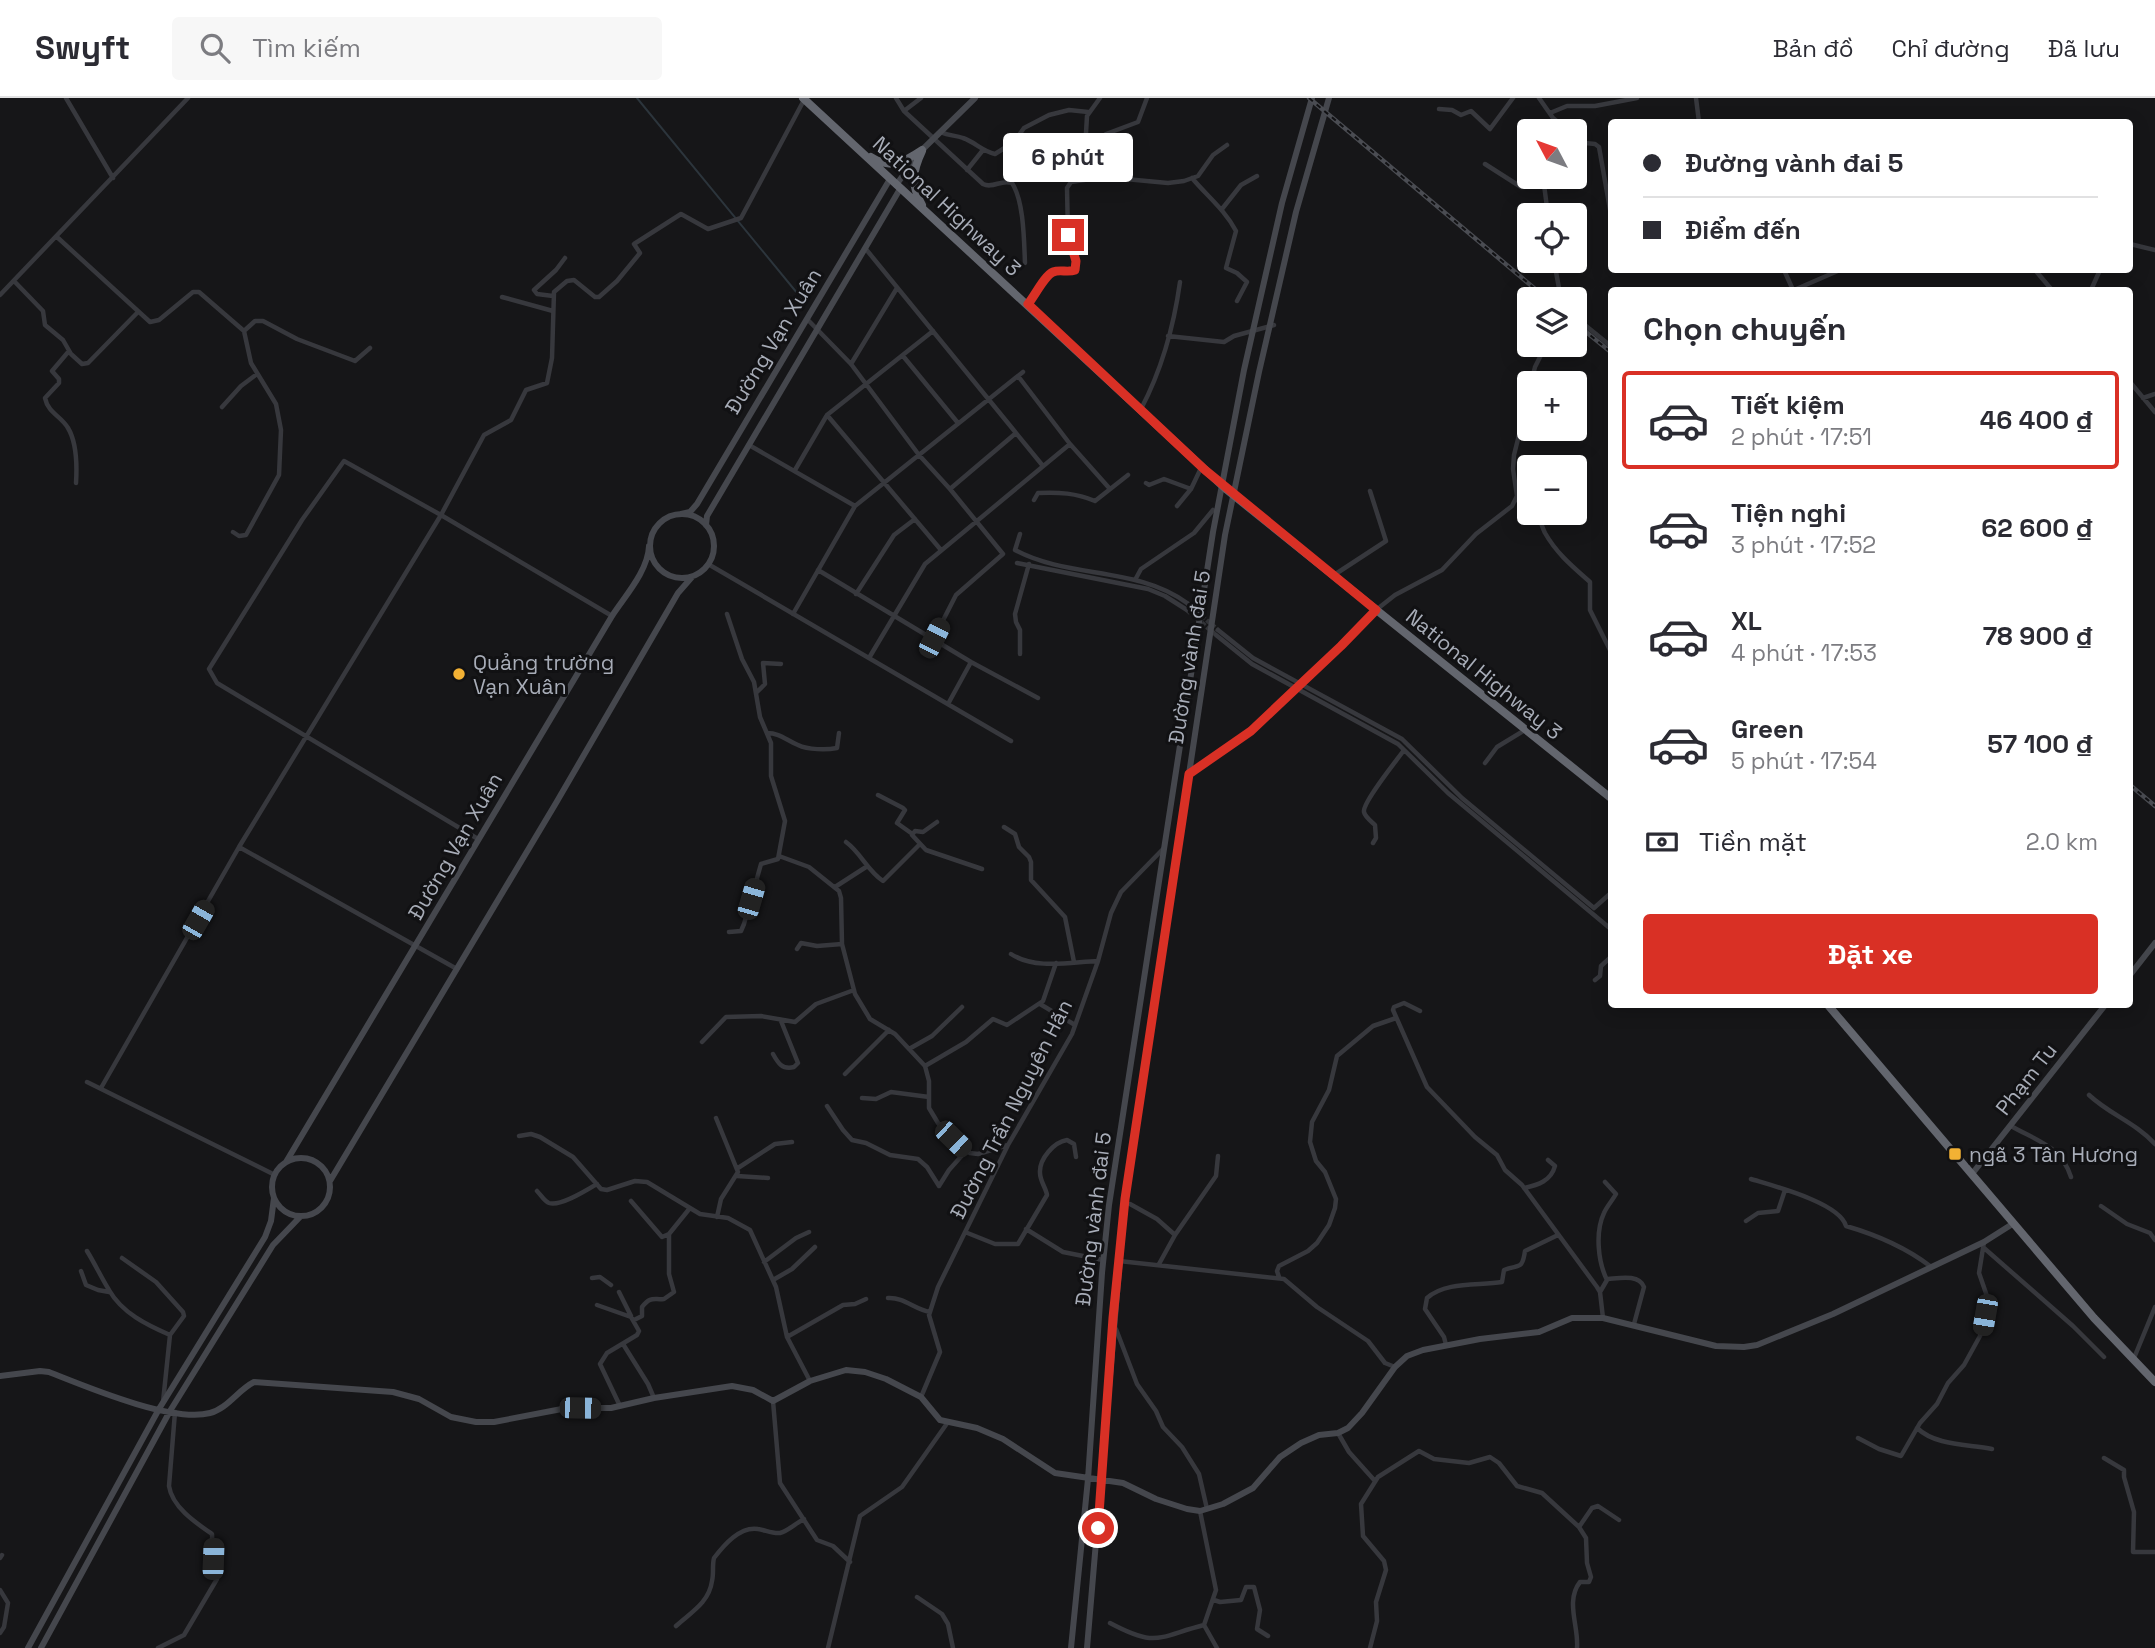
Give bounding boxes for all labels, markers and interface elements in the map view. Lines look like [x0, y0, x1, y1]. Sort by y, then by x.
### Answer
search box [172, 17, 662, 80]
text: Swyft [35, 27, 130, 69]
icon: search [196, 29, 234, 67]
text: Tìm kiếm [252, 31, 361, 65]
text: Bản đồ [1773, 33, 1854, 64]
text: Chỉ đường [1892, 33, 2010, 64]
text: Đã lưu [2048, 33, 2120, 64]
north arrow [1517, 119, 1587, 189]
map controls [1517, 119, 1587, 525]
street label: National Highway 3 [867, 130, 1027, 282]
callout: 6 phút [1003, 134, 1133, 183]
text: 6 phút [1031, 142, 1105, 172]
text: Đường vành đai 5 [1685, 146, 1903, 180]
button: locate [1517, 203, 1587, 273]
text: Điểm đến [1685, 213, 1801, 247]
route end [1052, 219, 1084, 251]
street label: Đường Vạn Xuân [719, 263, 827, 419]
button: layers [1517, 287, 1587, 357]
text: Chọn chuyến [1643, 309, 1847, 349]
button: + [1517, 371, 1587, 441]
text: Tiết kiệm [1731, 388, 1845, 422]
icon: car [1647, 389, 1710, 452]
text: 46 400 ₫ [1980, 403, 2094, 437]
text: 2 phút · 17:51 [1731, 422, 1872, 452]
button: − [1517, 455, 1587, 525]
text: Tiện nghi [1731, 496, 1846, 530]
icon: car [1647, 497, 1710, 560]
text: 62 600 ₫ [1981, 511, 2094, 545]
text: 3 phút · 17:52 [1731, 530, 1876, 560]
street label: Đường vành đai 5 [1162, 568, 1216, 746]
street label: National Highway 3 [1400, 603, 1568, 745]
text: XL [1731, 604, 1762, 638]
icon: car [1647, 605, 1710, 668]
car [916, 615, 953, 661]
text: 78 900 ₫ [1983, 619, 2094, 653]
text: 4 phút · 17:53 [1731, 638, 1877, 668]
place label: Quảng trường Vạn Xuân [473, 649, 614, 700]
marker: Quảng trường Vạn Xuân [451, 666, 467, 682]
text: Green [1731, 712, 1804, 746]
icon: car [1647, 713, 1710, 776]
text: 57 100 ₫ [1987, 727, 2094, 761]
text: 5 phút · 17:54 [1731, 746, 1877, 776]
street label: Đường Vạn Xuân [402, 768, 508, 924]
icon: cash [1643, 823, 1681, 861]
text: Tiền mặt [1699, 825, 1807, 859]
text: 2.0 km [2026, 827, 2098, 857]
car [736, 876, 767, 922]
car [179, 897, 218, 943]
button: Đặt xe [1643, 914, 2098, 994]
street label: Đường Trần Nguyên Hãn [944, 995, 1078, 1223]
street label: Phạm Tu [1989, 1038, 2063, 1120]
car [931, 1117, 976, 1161]
street label: Đường vành đai 5 [1069, 1130, 1117, 1308]
place label: ngã 3 Tân Hương [1969, 1141, 2138, 1168]
marker: ngã 3 Tân Hương [1947, 1146, 1963, 1162]
car [1972, 1292, 1999, 1338]
car [559, 1397, 602, 1419]
route start [1082, 1512, 1114, 1544]
car [202, 1538, 225, 1580]

